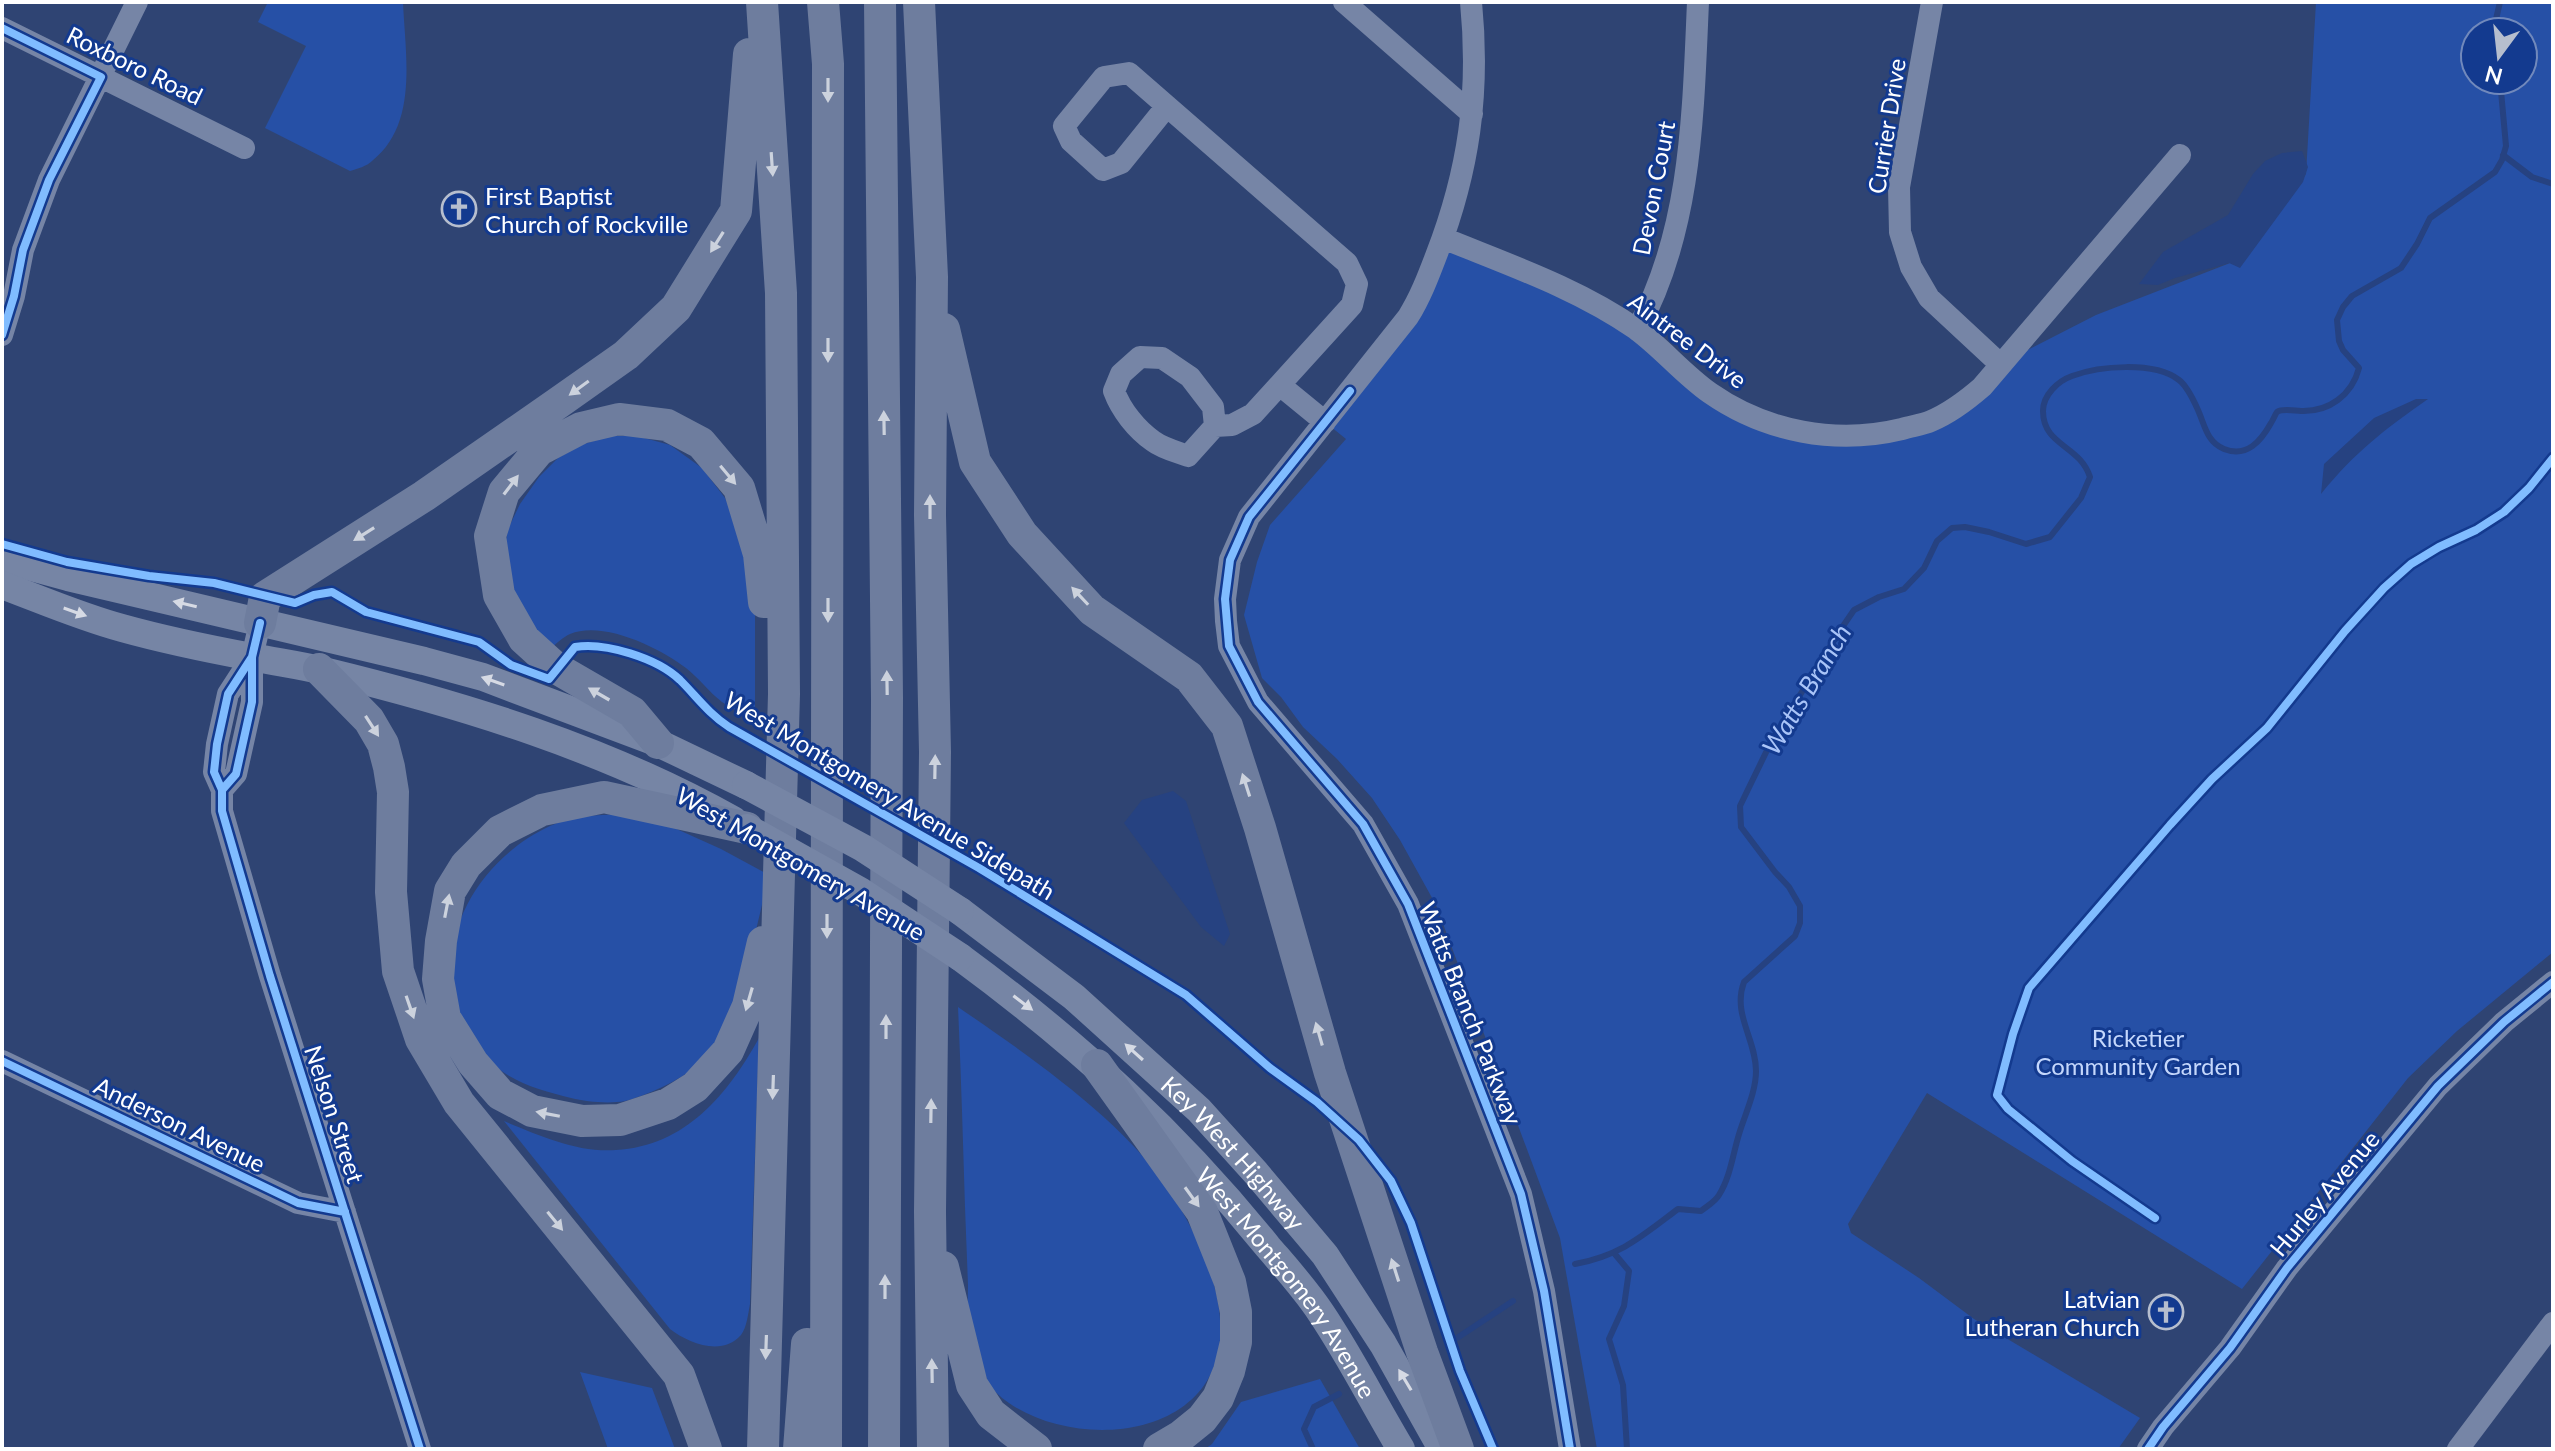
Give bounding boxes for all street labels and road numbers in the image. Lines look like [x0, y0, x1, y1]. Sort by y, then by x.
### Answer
street label: Roxboro Road [62, 20, 208, 110]
street label: Currier Drive [1861, 56, 1911, 196]
street label: Devon Court [1626, 118, 1680, 257]
street label: Aintree Drive [1623, 286, 1753, 394]
street label: West Montgomery Avenue Sidepath [719, 684, 1061, 906]
street label: West Montgomery Avenue [671, 780, 931, 946]
street label: Watts Branch Parkway [1413, 897, 1529, 1129]
street label: Nelson Street [299, 1042, 371, 1187]
street label: Key West Highway [1156, 1069, 1312, 1236]
street label: Anderson Avenue [90, 1070, 270, 1178]
street label: Hurley Avenue [2263, 1124, 2385, 1262]
street label: West Montgomery Avenue [1191, 1160, 1383, 1403]

